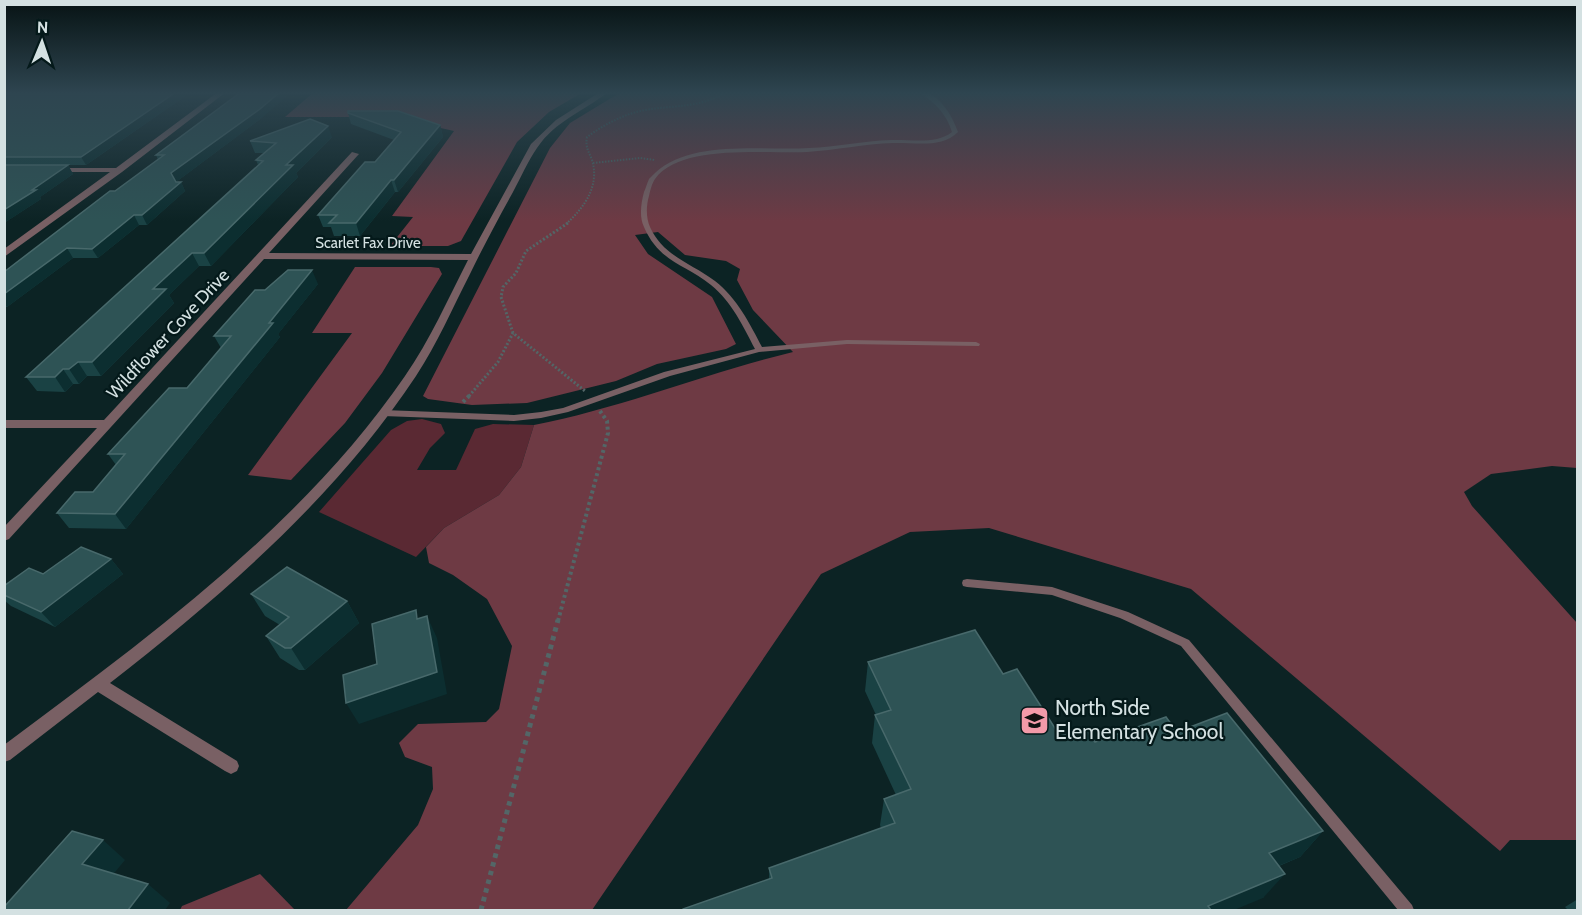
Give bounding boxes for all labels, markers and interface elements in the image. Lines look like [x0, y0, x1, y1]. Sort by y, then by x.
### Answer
north arrow [12, 12, 72, 72]
text: N [37, 18, 48, 37]
street label: Scarlet Fax Drive [315, 234, 421, 252]
street label: Wildflower Cove Drive [102, 264, 234, 404]
place label: North Side Elementary School [1055, 695, 1223, 744]
school or university icon: North Side Elementary School [1018, 704, 1050, 736]

